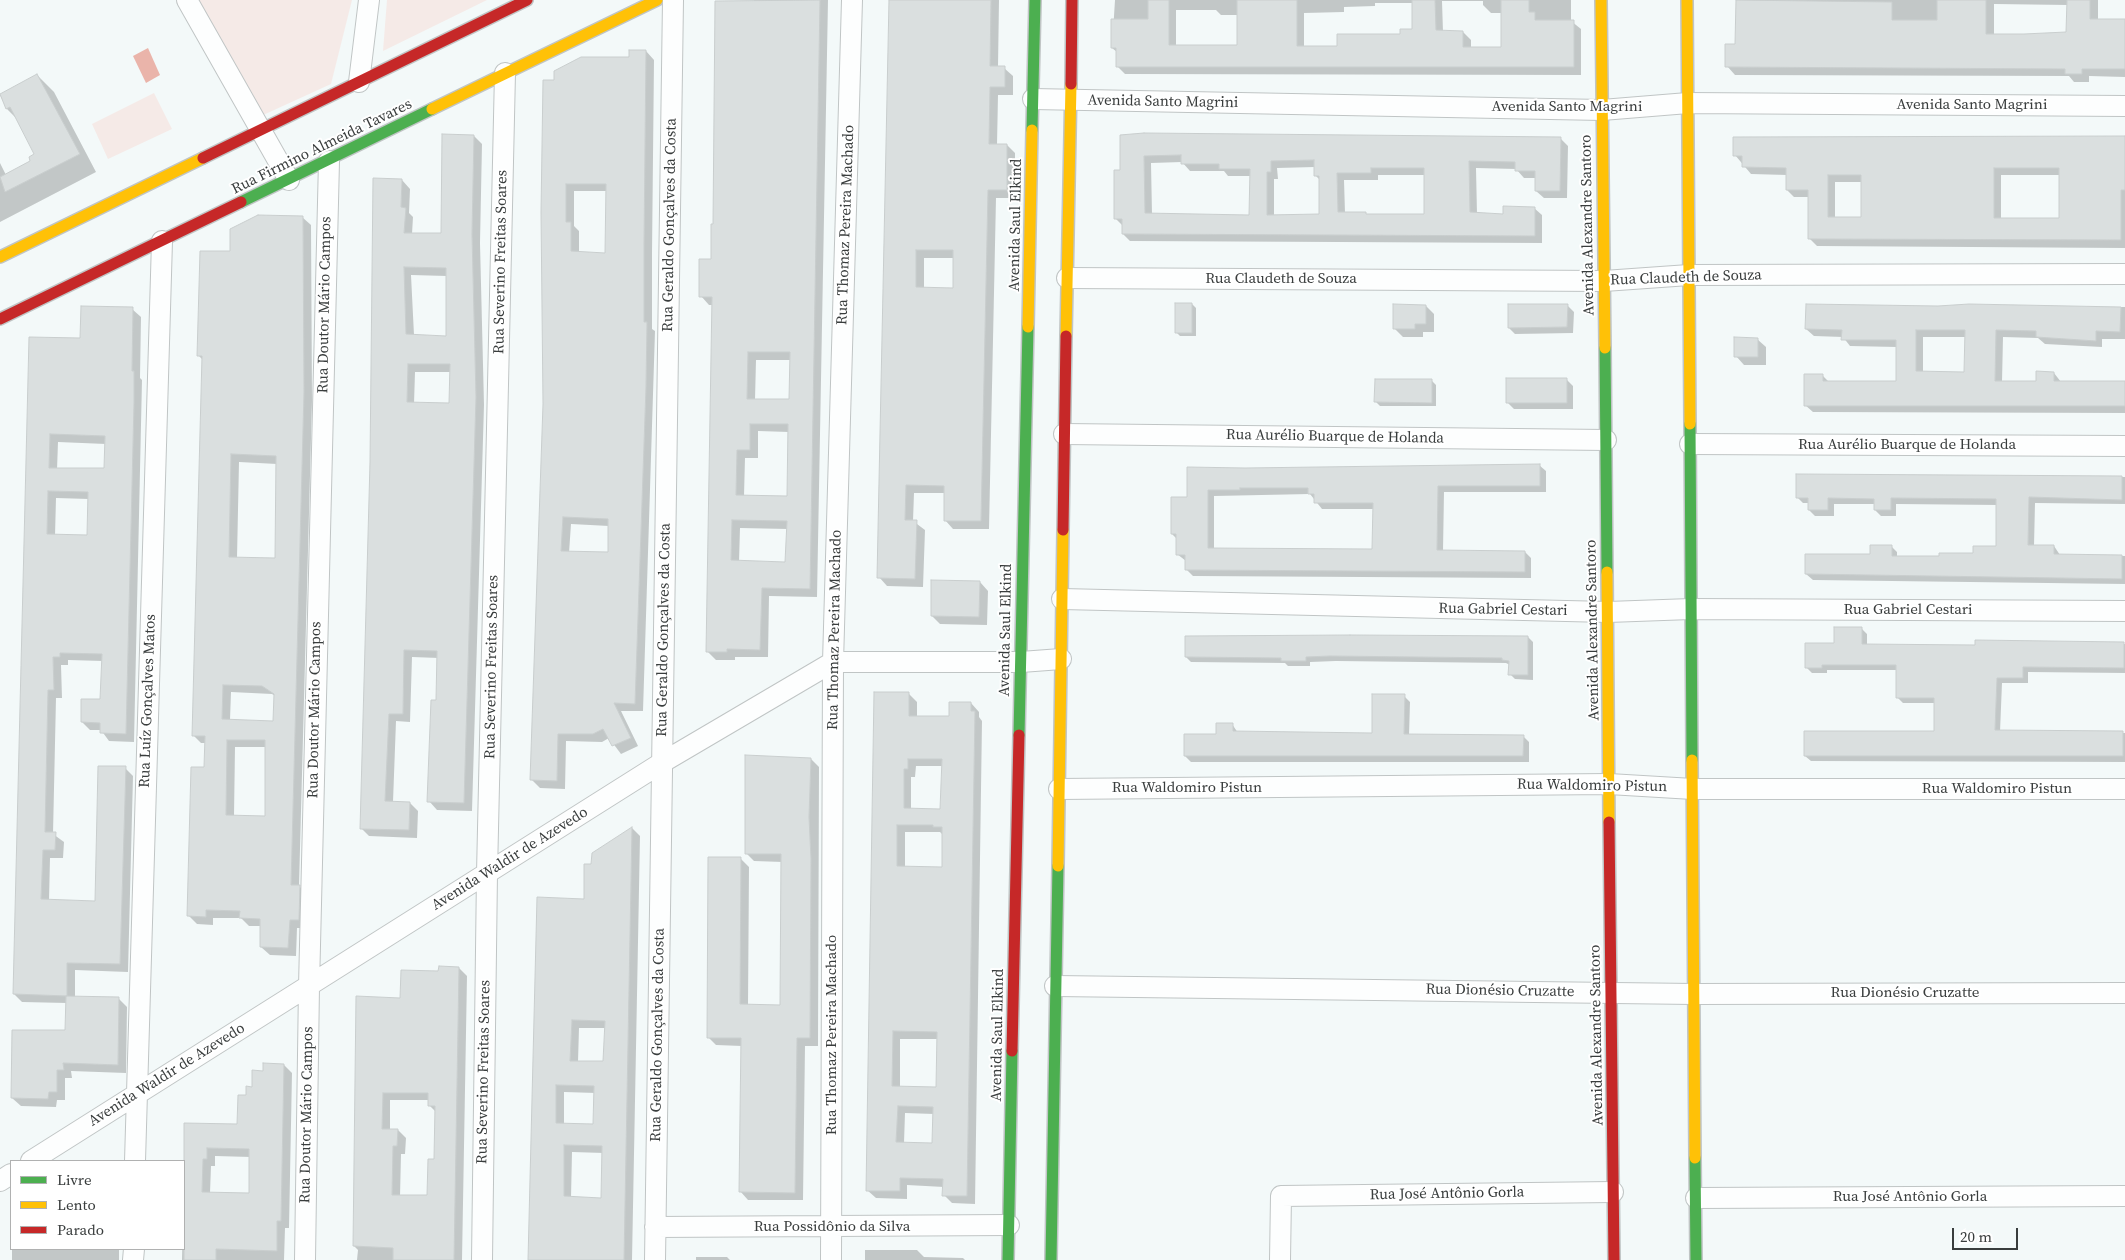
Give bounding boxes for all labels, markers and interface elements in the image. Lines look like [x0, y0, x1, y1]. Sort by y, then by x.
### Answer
street label: Avenida Santo Magrini [1087, 92, 1239, 112]
street label: Rua Firmino Almeida Tavares [229, 95, 415, 199]
street label: Avenida Santo Magrini [1897, 96, 2047, 114]
street label: Avenida Santo Magrini [1492, 98, 1642, 116]
street label: Rua Geraldo Gonçalves da Costa [659, 118, 681, 332]
street label: Rua Thomaz Pereira Machado [834, 125, 858, 325]
street label: Avenida Alexandre Santoro [1577, 134, 1599, 316]
street label: Avenida Saul Elkind [1006, 158, 1026, 292]
street label: Rua Severino Freitas Soares [490, 170, 512, 354]
street label: Rua Doutor Mário Campos [314, 216, 336, 394]
street label: Rua Claudeth de Souza [1610, 266, 1762, 290]
street label: Rua Claudeth de Souza [1205, 270, 1357, 288]
street label: Rua Aurélio Buarque de Holanda [1226, 426, 1444, 448]
street label: Rua Aurélio Buarque de Holanda [1798, 436, 2016, 454]
street label: Rua Geraldo Gonçalves da Costa [653, 523, 675, 737]
street label: Rua Thomaz Pereira Machado [824, 530, 846, 730]
street label: Avenida Alexandre Santoro [1582, 539, 1604, 721]
street label: Avenida Saul Elkind [996, 563, 1016, 697]
street label: Rua Severino Freitas Soares [481, 575, 503, 759]
street label: Rua Gabriel Cestari [1438, 600, 1568, 620]
street label: Rua Gabriel Cestari [1843, 601, 1973, 619]
street label: Rua Luíz Gonçalves Matos [136, 614, 160, 788]
street label: Rua Doutor Mário Campos [304, 621, 326, 799]
street label: Rua Waldomiro Pistun [1517, 776, 1667, 796]
street label: Rua Waldomiro Pistun [1112, 779, 1262, 797]
street label: Rua Waldomiro Pistun [1922, 780, 2072, 798]
street label: Avenida Waldir de Azevedo [429, 803, 591, 915]
street label: Rua Geraldo Gonçalves da Costa [647, 928, 669, 1142]
street label: Rua Thomaz Pereira Machado [823, 935, 841, 1135]
street label: Avenida Alexandre Santoro [1586, 944, 1608, 1126]
street label: Avenida Saul Elkind [988, 968, 1008, 1102]
street label: Rua Severino Freitas Soares [473, 980, 495, 1164]
street label: Rua Dionésio Cruzatte [1425, 981, 1575, 1001]
street label: Rua Dionésio Cruzatte [1831, 984, 1979, 1002]
street label: Avenida Waldir de Azevedo [86, 1019, 248, 1131]
street label: Rua Doutor Mário Campos [296, 1026, 318, 1204]
legend [10, 1160, 185, 1250]
text: Livre [57, 1169, 92, 1190]
street label: Rua José Antônio Gorla [1370, 1184, 1524, 1204]
street label: Rua José Antônio Gorla [1833, 1188, 1987, 1206]
text: Lento [57, 1194, 96, 1215]
street label: Rua Possidônio da Silva [754, 1218, 910, 1236]
scale bar [1955, 1218, 2021, 1250]
text: Parado [57, 1219, 104, 1240]
text: 20 m [1960, 1226, 1992, 1247]

